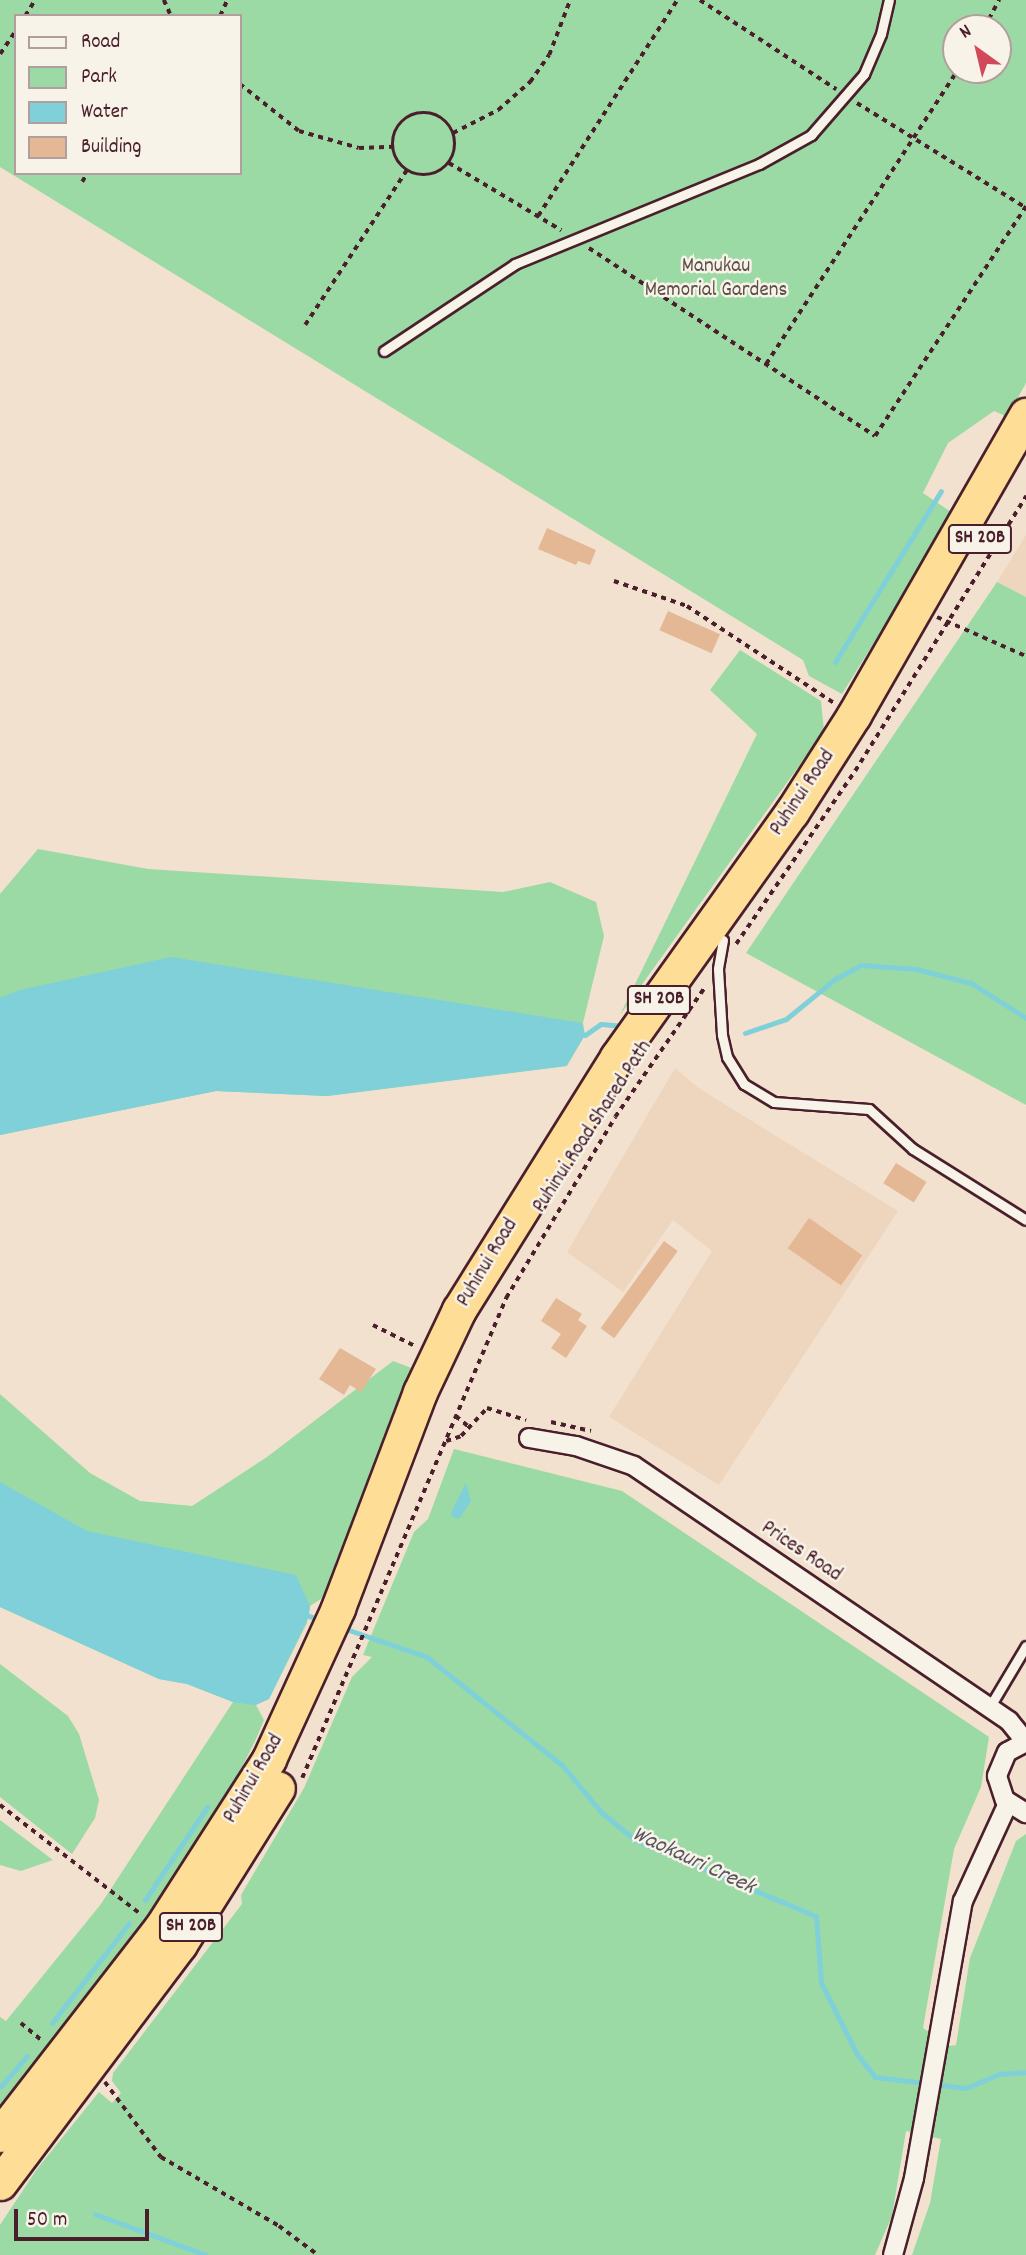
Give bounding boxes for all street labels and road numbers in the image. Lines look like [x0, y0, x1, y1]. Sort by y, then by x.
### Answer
road number: SH 20B [947, 524, 1013, 554]
street label: Puhinui Road [765, 745, 841, 841]
road number: SH 20B [626, 984, 692, 1016]
street label: Puhinui Road Shared Path [528, 1036, 658, 1218]
street label: Puhinui Road [452, 1214, 524, 1312]
street label: Prices Road [756, 1516, 846, 1588]
street label: Puhinui Road [218, 1730, 290, 1828]
road number: SH 20B [158, 1912, 224, 1942]

